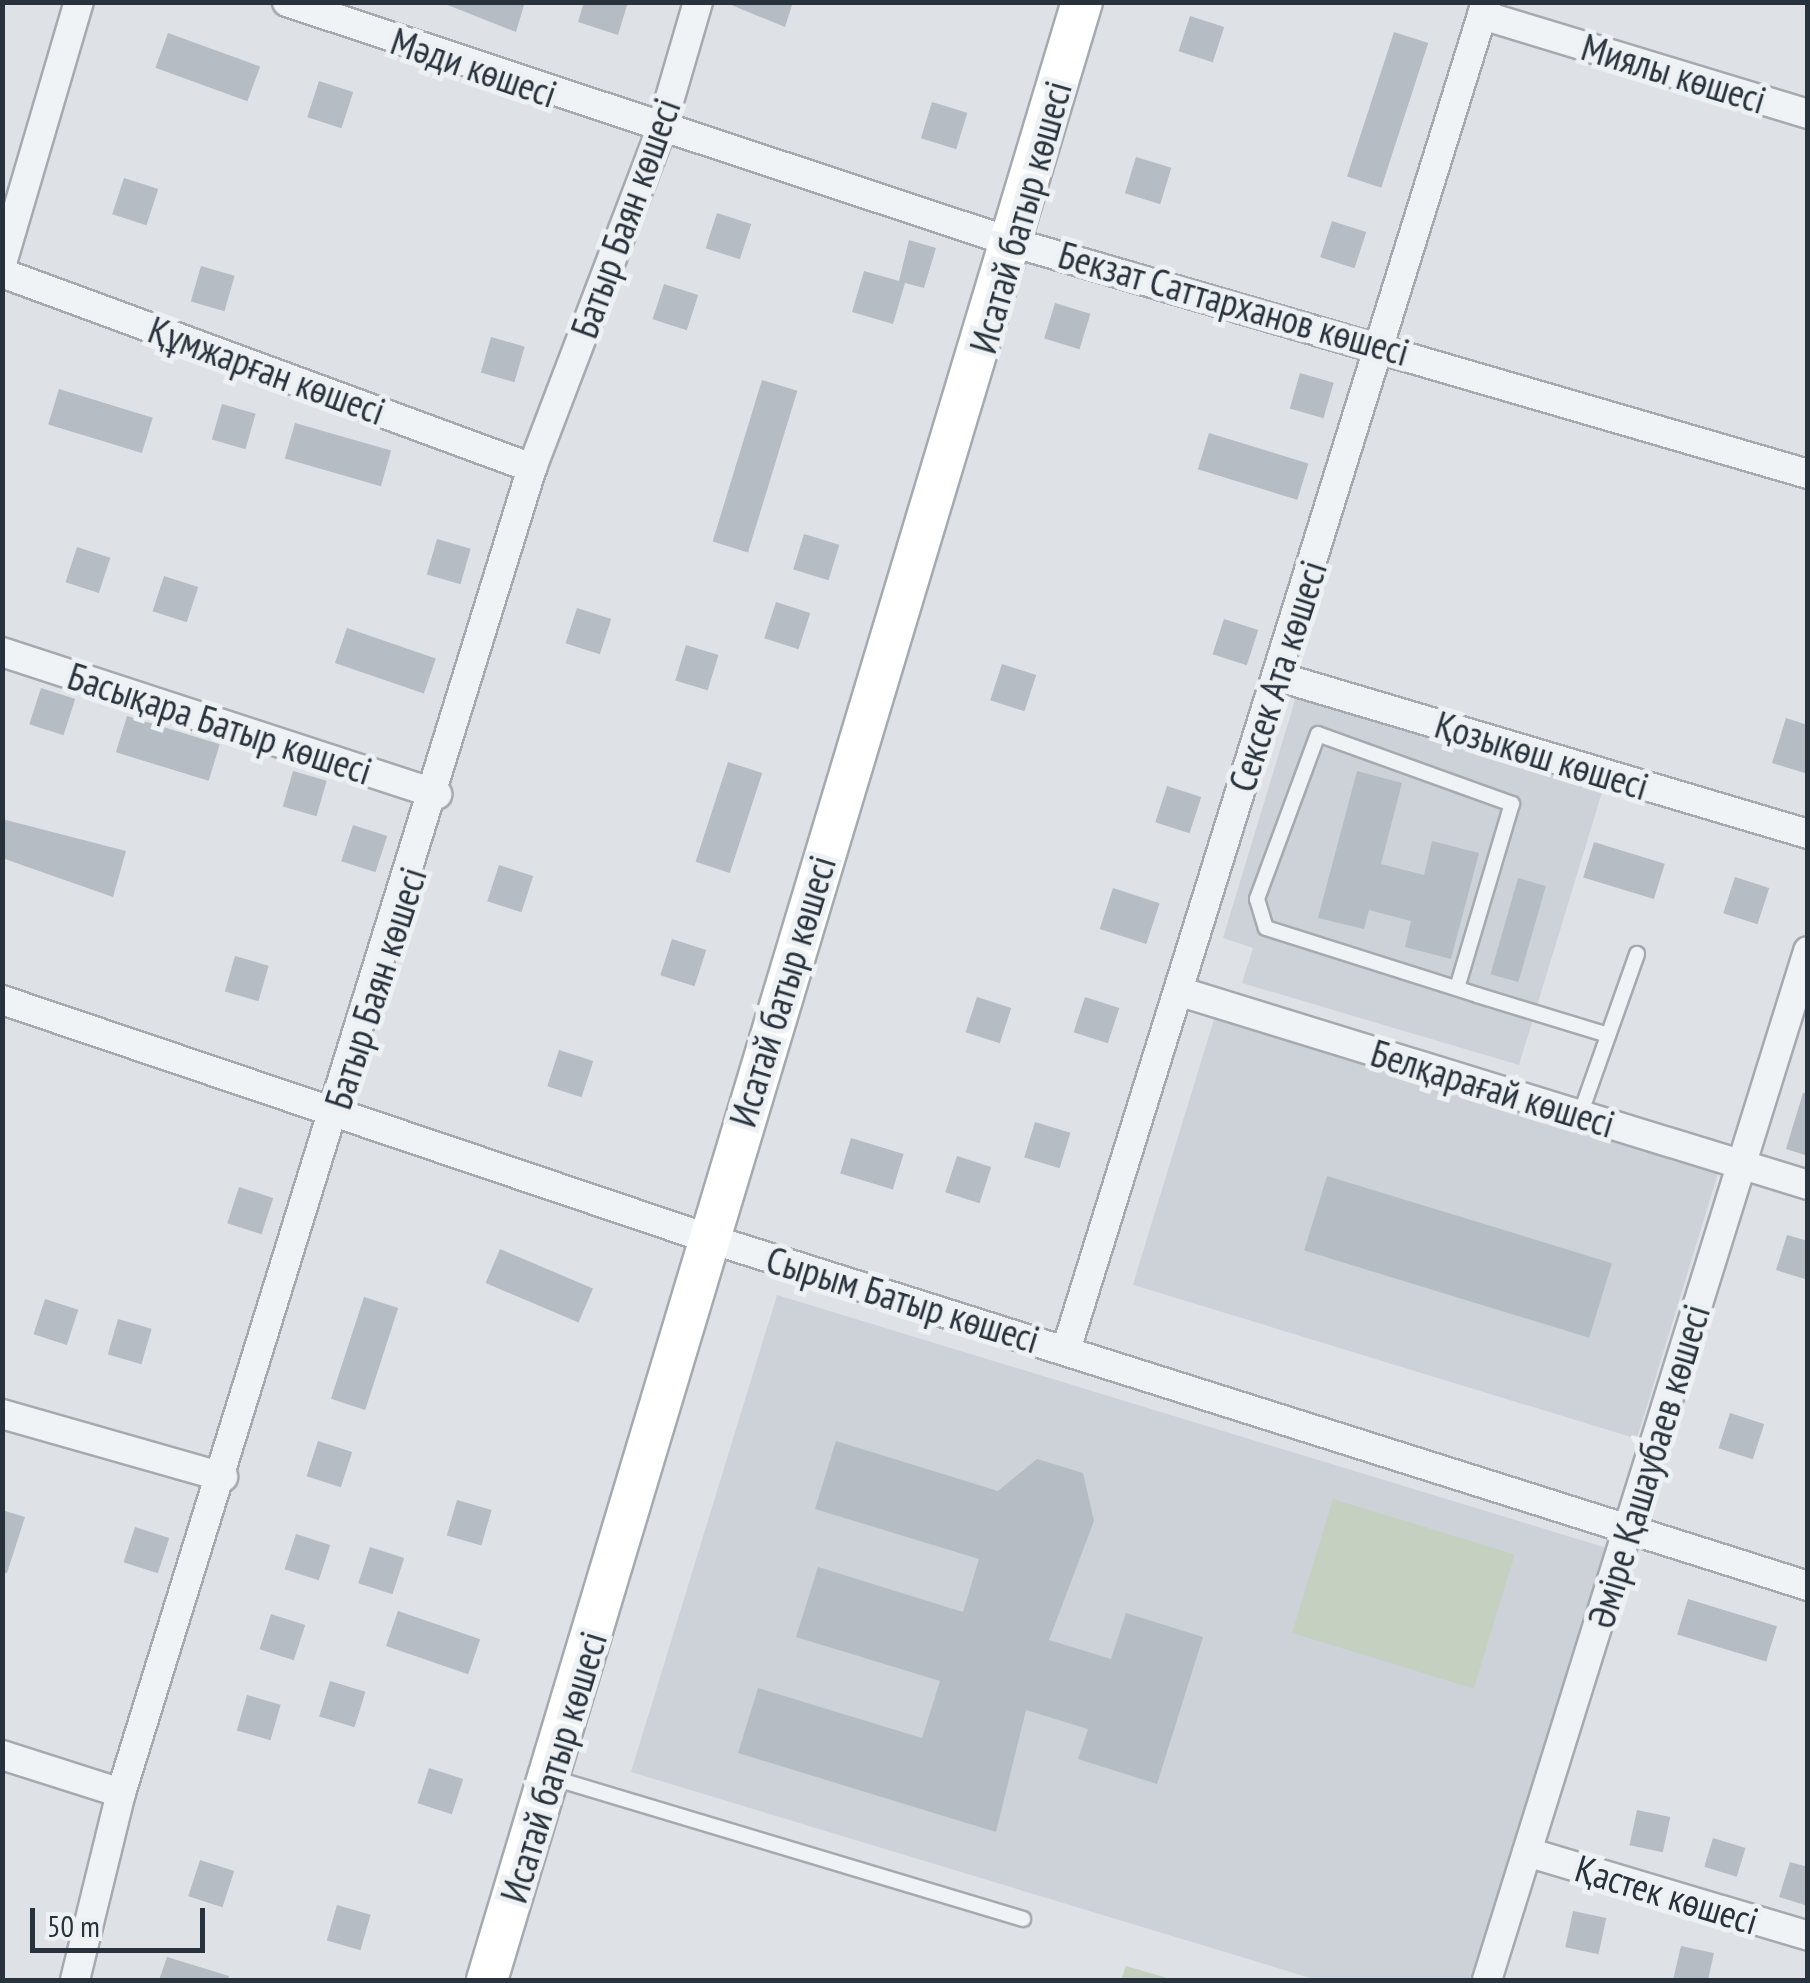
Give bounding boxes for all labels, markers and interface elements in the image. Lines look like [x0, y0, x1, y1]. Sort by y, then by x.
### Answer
street label: Мәди көшесі [385, 17, 563, 117]
street label: Миялы көшесі [1576, 23, 1772, 123]
street label: Исатай батыр көшесі [959, 76, 1081, 358]
street label: Батыр Баян көшесі [561, 92, 689, 344]
street label: Бекзат Саттарханов көшесі [1053, 231, 1415, 375]
street label: Құмжарған көшесі [143, 306, 391, 434]
street label: Сексек Ата көшесі [1218, 554, 1336, 798]
street label: Басықара Батыр көшесі [62, 652, 378, 794]
street label: Қозыкөш көшесі [1430, 701, 1654, 809]
street label: Исатай батыр көшесі [719, 850, 845, 1132]
street label: Батыр Баян көшесі [315, 861, 435, 1115]
street label: Белқарағай көшесі [1366, 1029, 1620, 1147]
street label: Сырым Батыр көшесі [761, 1236, 1045, 1362]
street label: Әміре Қашаубаев көшесі [1577, 1299, 1719, 1633]
street label: Исатай батыр көшесі [490, 1626, 616, 1908]
street label: Қастек көшесі [1570, 1845, 1764, 1943]
scale bar [35, 1888, 210, 1950]
text: 50 m [47, 1906, 100, 1945]

